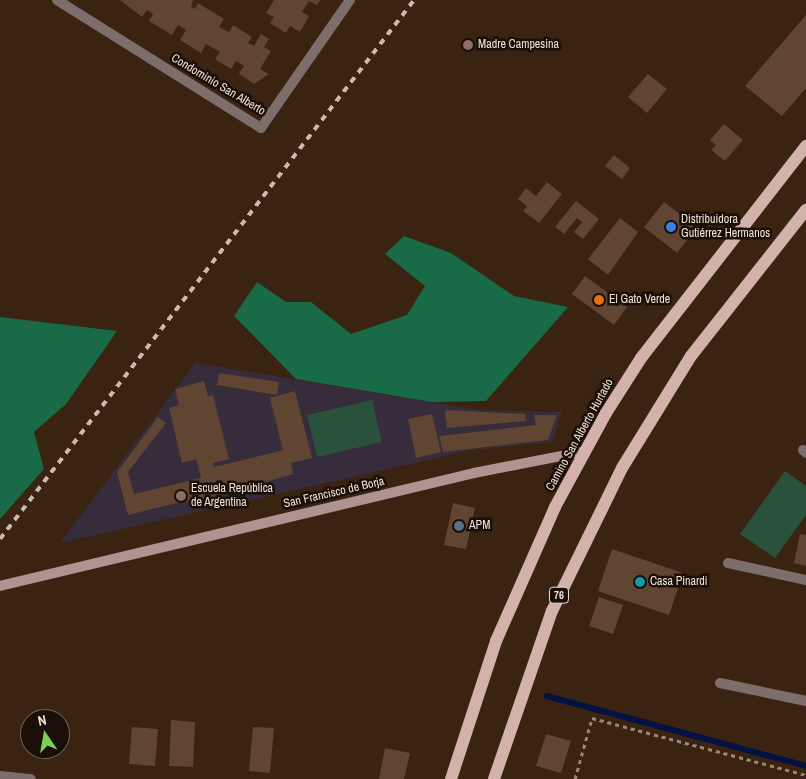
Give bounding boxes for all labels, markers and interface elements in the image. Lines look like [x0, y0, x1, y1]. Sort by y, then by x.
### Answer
place label: Madre Campesina [478, 38, 559, 52]
marker: Madre Campesina [462, 39, 474, 51]
street label: Condominio San Alberto [168, 51, 268, 119]
place label: Distribuidora Gutiérrez Hermanos [681, 213, 770, 241]
marker: Distribuidora Gutiérrez Hermanos [665, 221, 677, 233]
place label: El Gato Verde [609, 293, 670, 307]
marker: El Gato Verde [593, 294, 605, 306]
street label: Camino San Alberto Hurtado [543, 376, 617, 494]
street label: San Francisco de Borja [282, 474, 386, 512]
place label: Escuela República de Argentina [191, 482, 273, 510]
marker: Escuela República de Argentina [175, 490, 187, 502]
place label: APM [469, 519, 490, 533]
marker: APM [453, 520, 465, 532]
place label: Casa Pinardi [650, 575, 707, 589]
marker: Casa Pinardi [634, 576, 646, 588]
road number: 76 [548, 586, 570, 604]
north arrow [20, 709, 70, 759]
text: N [36, 711, 48, 730]

